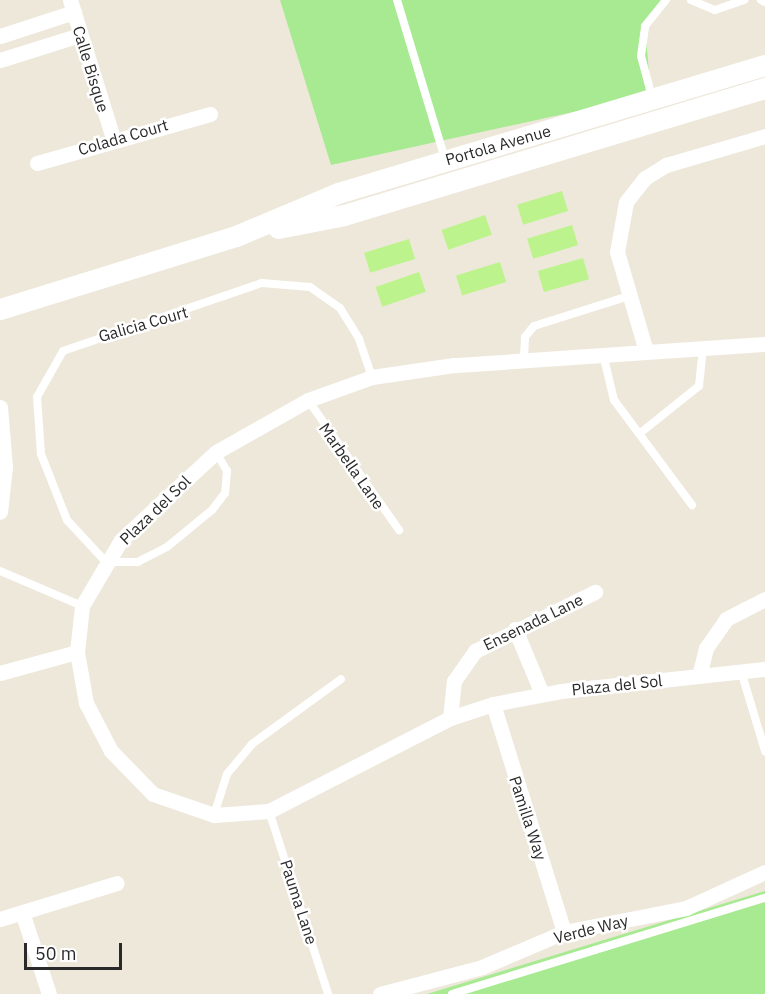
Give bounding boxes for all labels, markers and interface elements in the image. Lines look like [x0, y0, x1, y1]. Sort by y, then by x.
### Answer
street label: Calle Bisque [69, 24, 113, 114]
street label: Colada Court [76, 115, 170, 159]
street label: Portola Avenue [443, 121, 553, 169]
street label: Galicia Court [96, 302, 190, 346]
street label: Marbella Lane [315, 419, 389, 513]
street label: Plaza del Sol [116, 471, 194, 549]
street label: Ensenada Lane [480, 590, 586, 654]
street label: Plaza del Sol [571, 671, 663, 699]
street label: Pamilla Way [505, 773, 551, 863]
street label: Pauma Lane [276, 857, 322, 947]
street label: Verde Way [552, 910, 630, 948]
scale bar [27, 931, 124, 969]
text: 50 m [35, 942, 77, 965]

